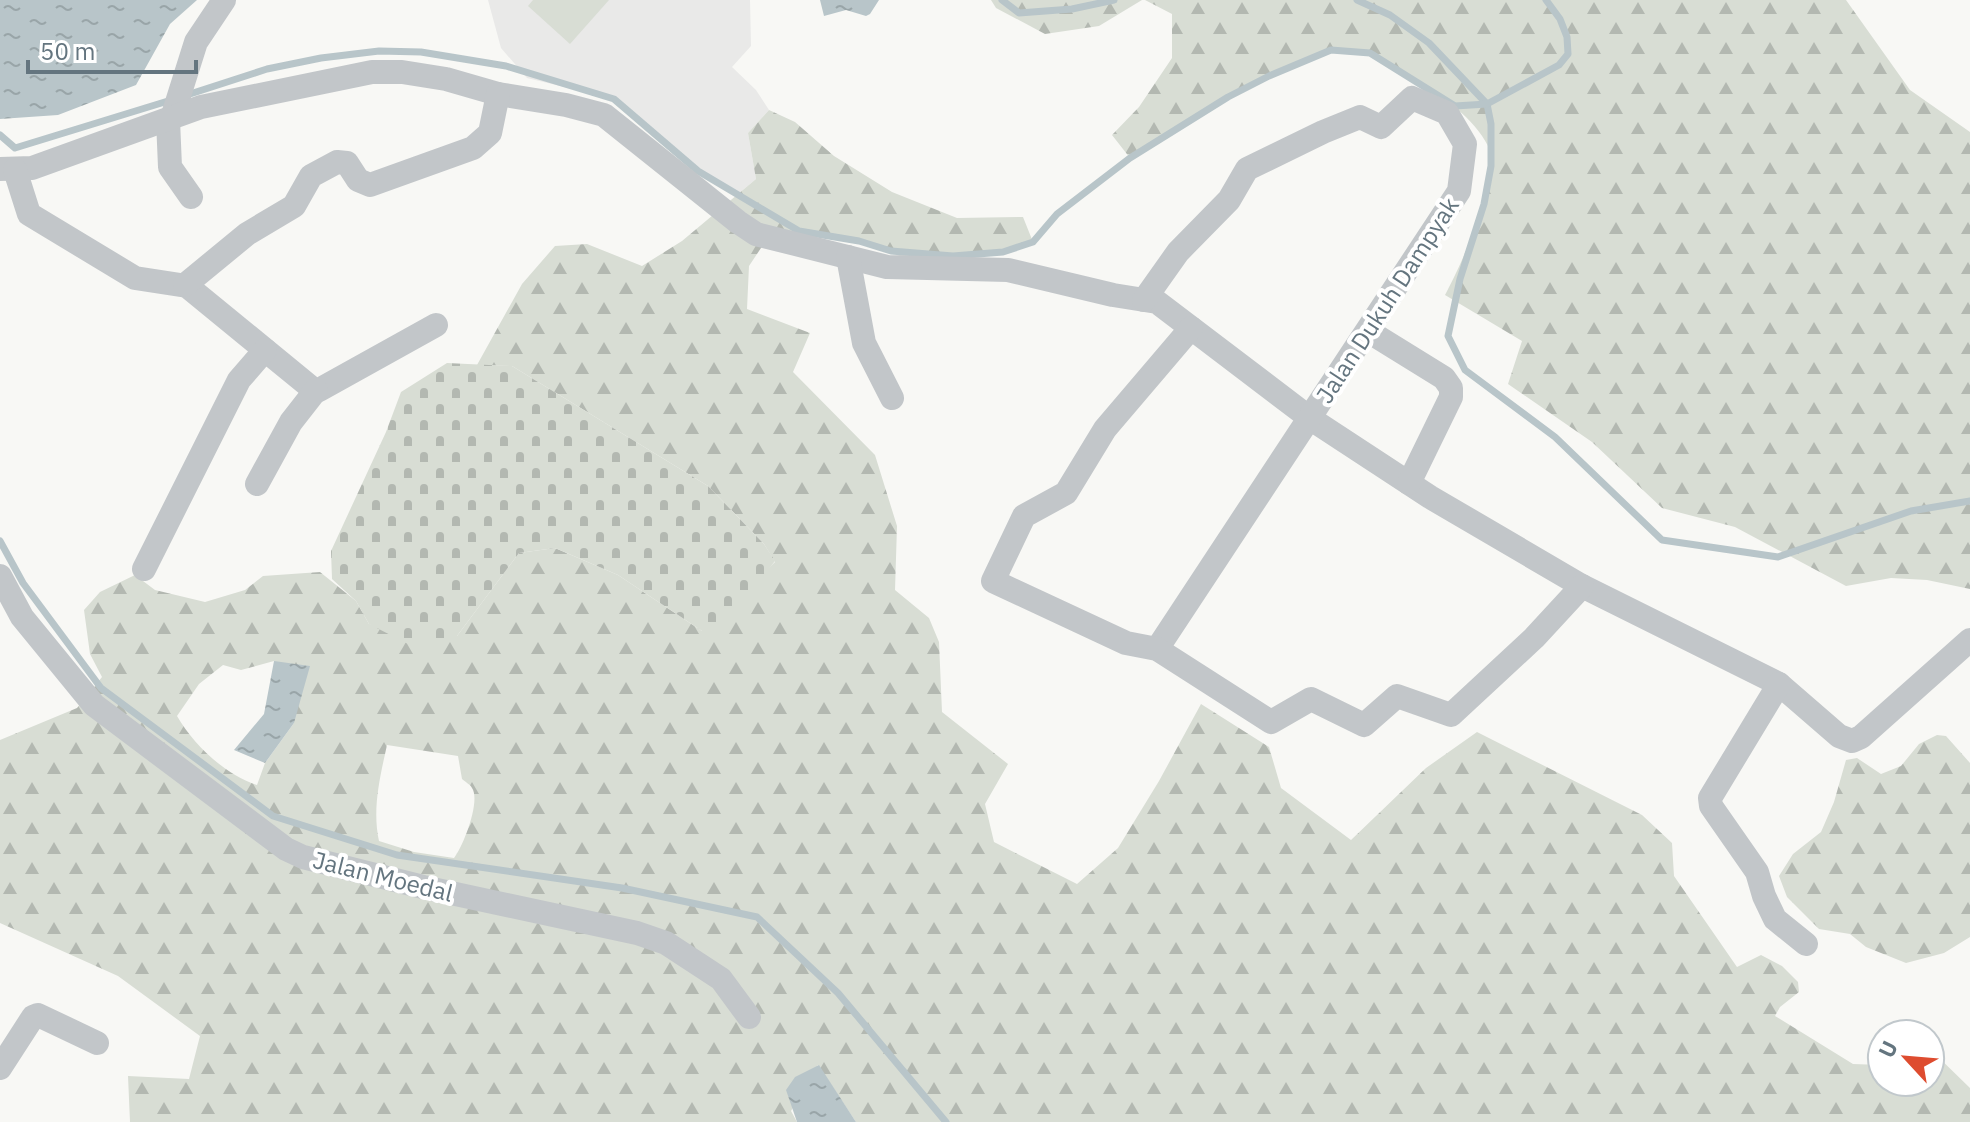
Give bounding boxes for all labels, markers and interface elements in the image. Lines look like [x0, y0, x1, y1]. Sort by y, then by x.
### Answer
scale bar [28, 24, 196, 74]
text: 50 m [40, 35, 95, 67]
street label: Jalan Dukuh Dampyak [1308, 191, 1466, 409]
street label: Jalan Moedal [310, 843, 456, 909]
north arrow [1866, 1018, 1946, 1098]
text: U [1871, 1036, 1904, 1062]

